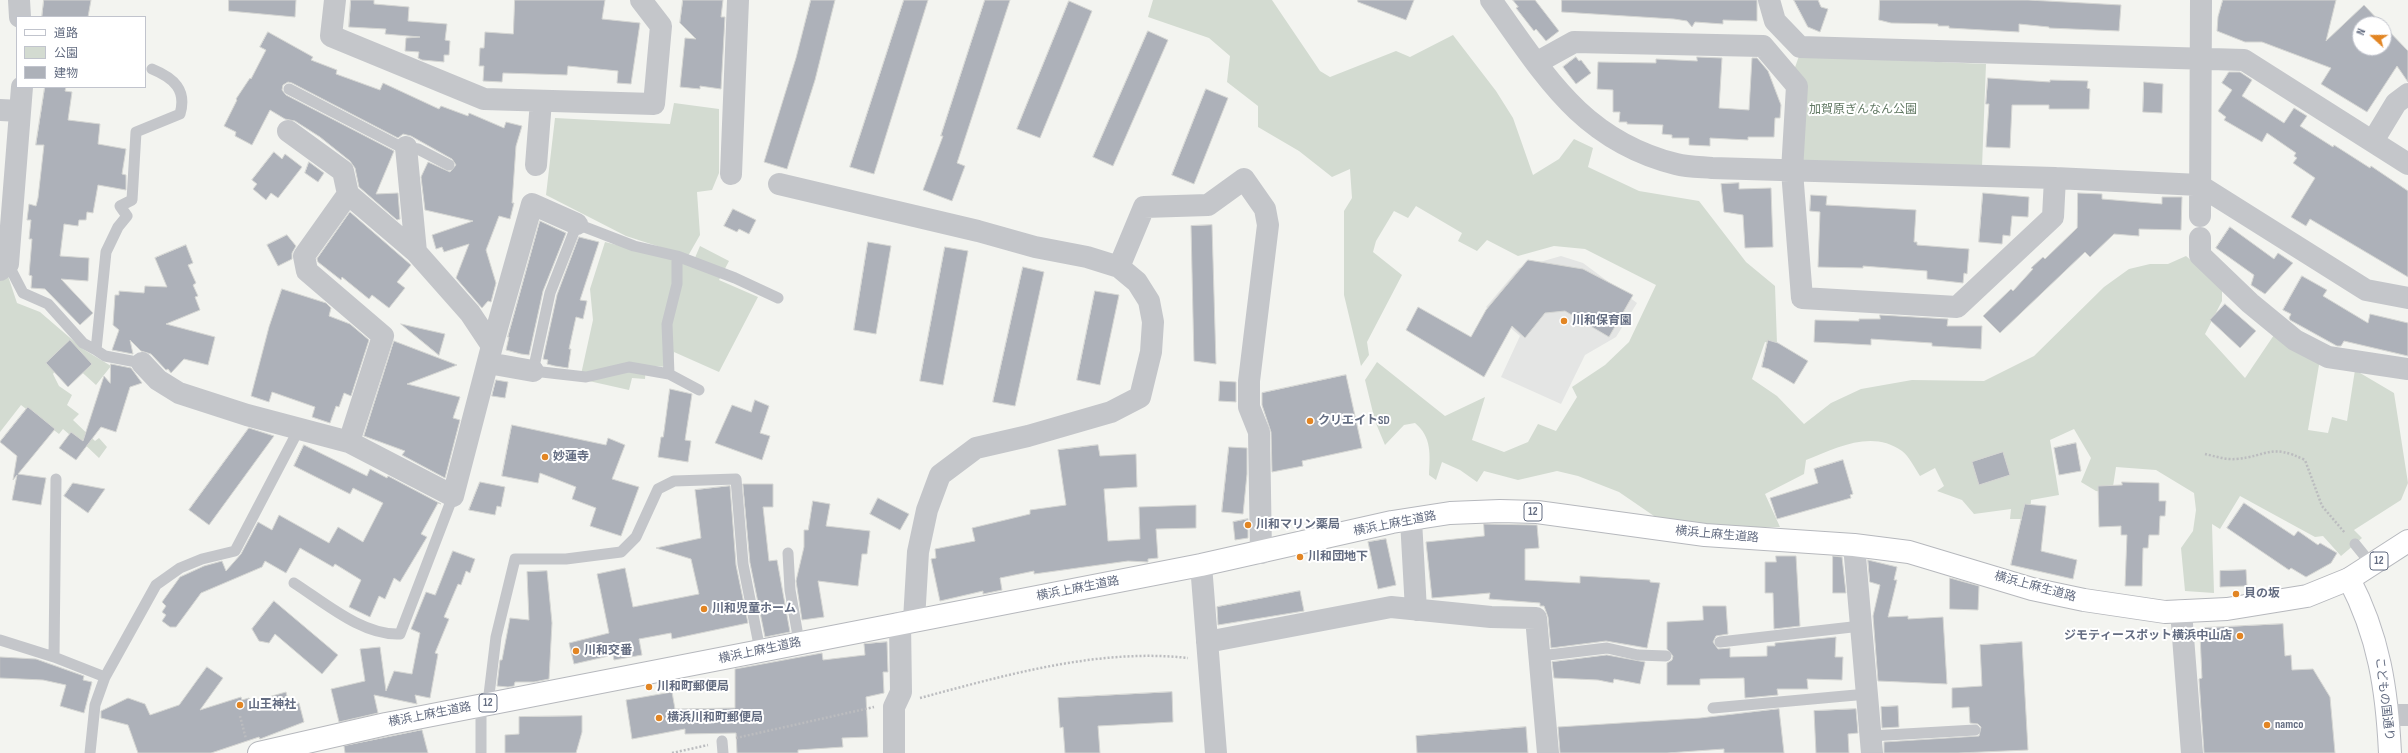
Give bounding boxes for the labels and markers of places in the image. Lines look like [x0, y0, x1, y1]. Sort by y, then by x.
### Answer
place label: 川和保育園 [1572, 314, 1632, 328]
marker: 川和保育園 [1559, 316, 1569, 326]
place label: クリエイトSD [1318, 414, 1390, 428]
marker: クリエイトSD [1305, 416, 1315, 426]
place label: 妙蓮寺 [553, 450, 589, 464]
marker: 妙蓮寺 [540, 452, 550, 462]
place label: 川和マリン薬局 [1256, 518, 1340, 532]
marker: 川和マリン薬局 [1243, 520, 1253, 530]
place label: 川和団地下 [1308, 550, 1368, 564]
marker: 川和団地下 [1295, 552, 1305, 562]
place label: 貝の坂 [2244, 587, 2280, 601]
marker: 貝の坂 [2231, 589, 2241, 599]
place label: 川和児童ホーム [712, 602, 796, 616]
marker: 川和児童ホーム [699, 604, 709, 614]
place label: ジモティースポット横浜中山店 [2064, 629, 2232, 643]
marker: ジモティースポット横浜中山店 [2235, 631, 2245, 641]
place label: 川和交番 [584, 644, 632, 658]
marker: 川和交番 [571, 646, 581, 656]
place label: 川和町郵便局 [657, 680, 729, 694]
marker: 川和町郵便局 [644, 682, 654, 692]
place label: 山王神社 [248, 698, 296, 712]
marker: 山王神社 [235, 700, 245, 710]
place label: 横浜川和町郵便局 [667, 711, 763, 725]
marker: 横浜川和町郵便局 [654, 713, 664, 723]
place label: namco [2275, 718, 2303, 732]
marker: namco [2262, 720, 2272, 730]

